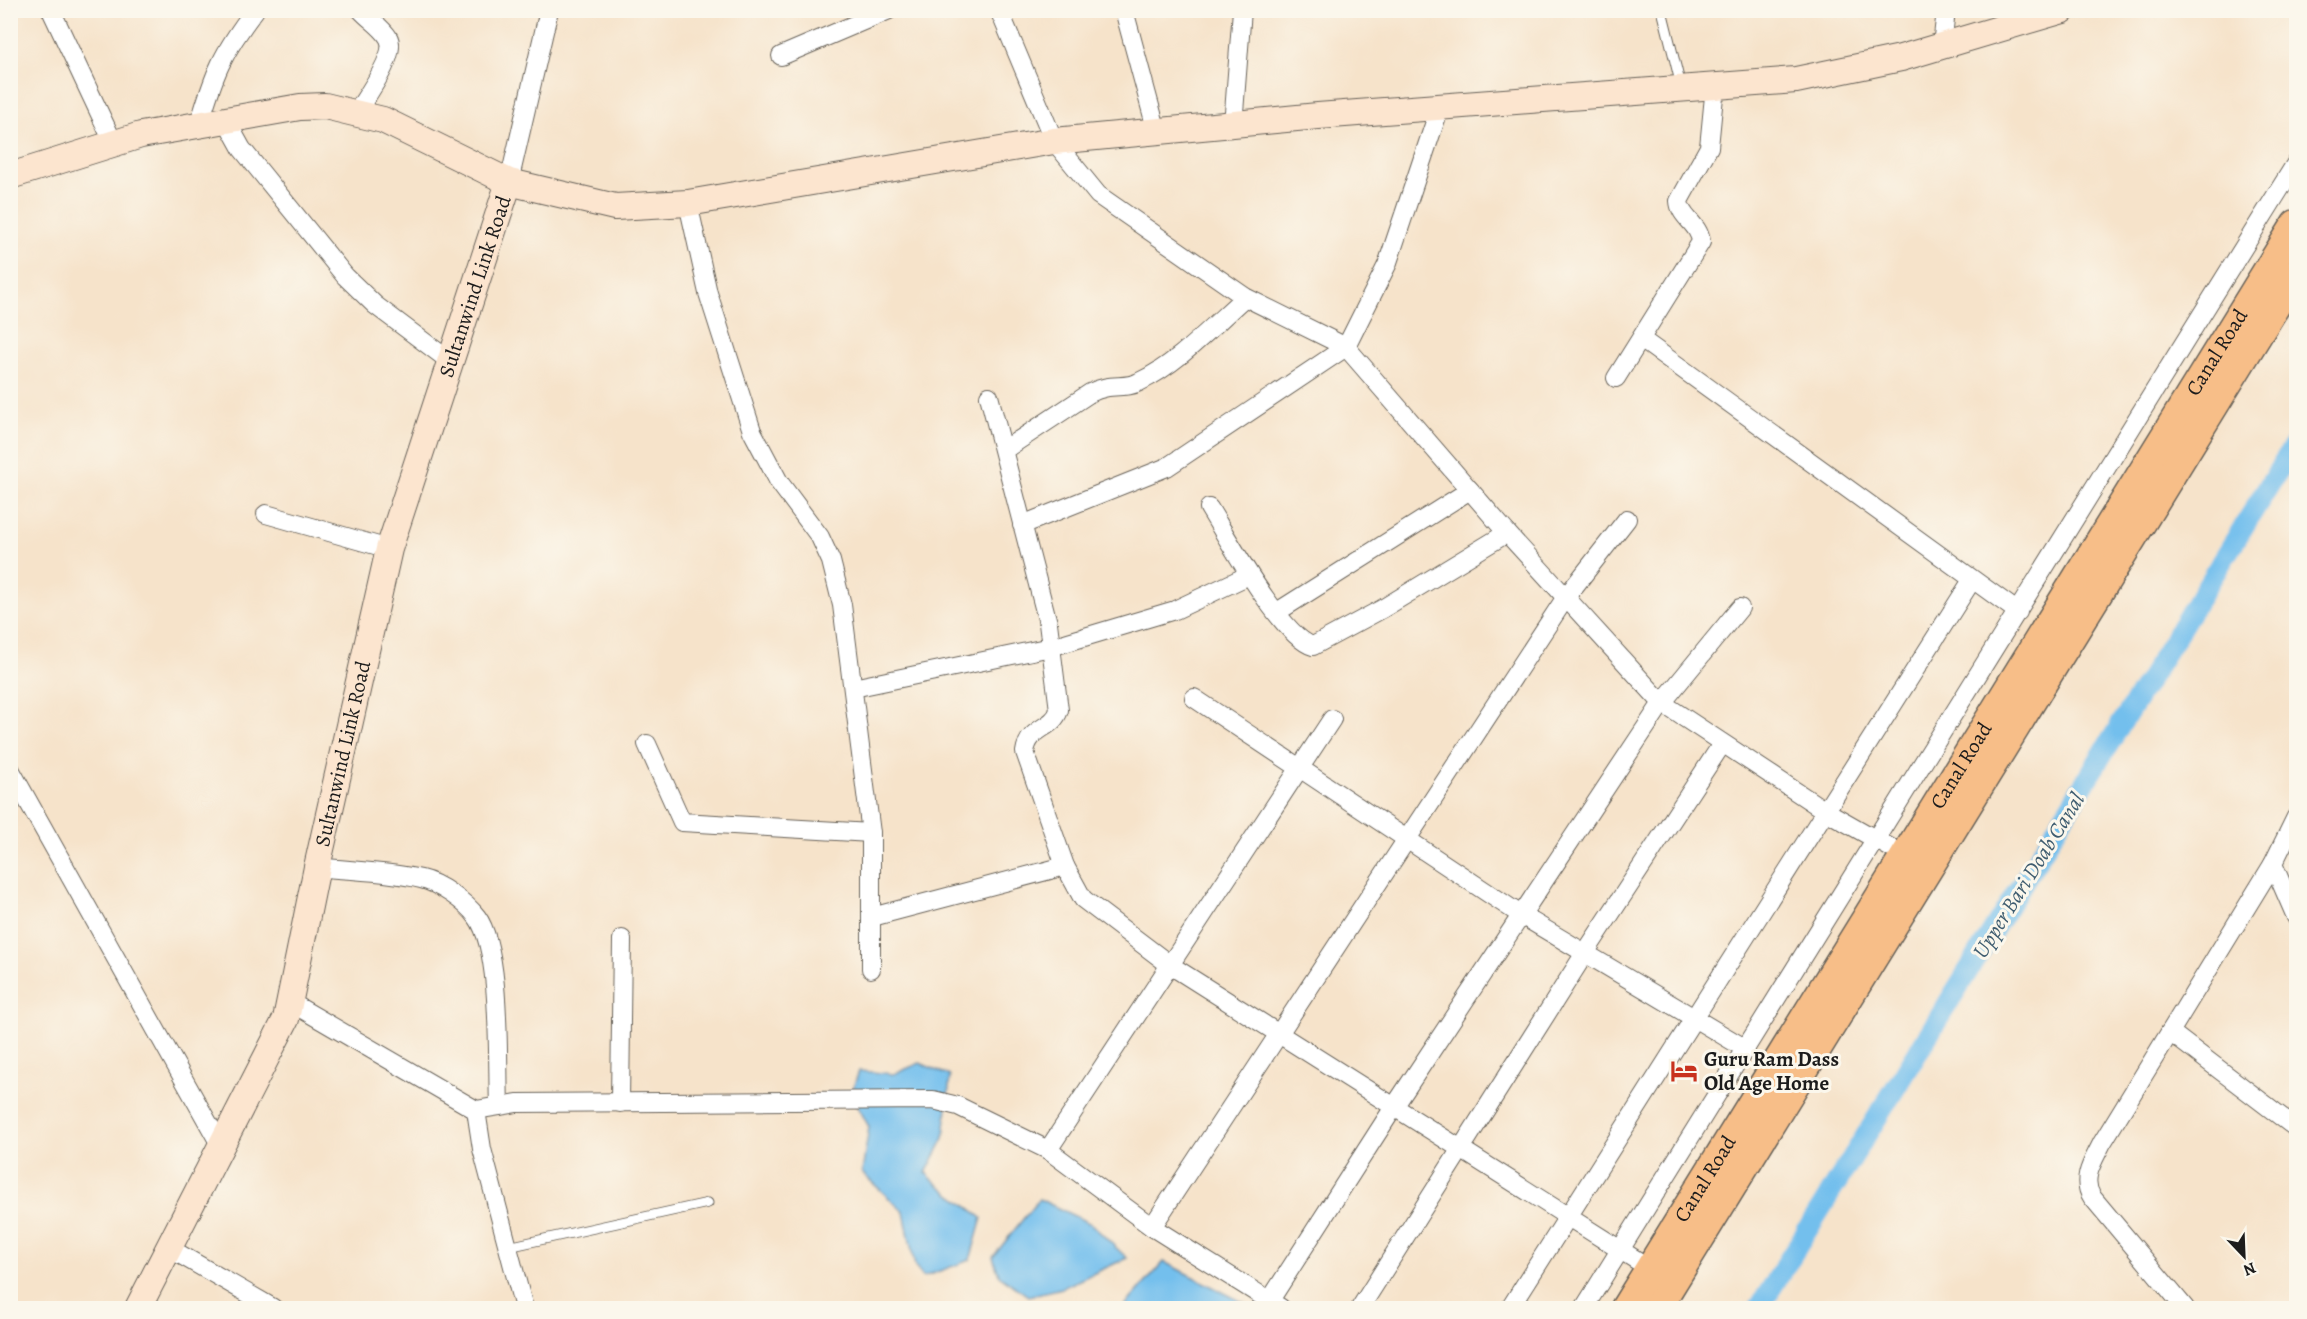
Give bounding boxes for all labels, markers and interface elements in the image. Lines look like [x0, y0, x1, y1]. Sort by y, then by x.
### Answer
street label: Sultanwind Link Road [432, 191, 518, 381]
street label: Canal Road [2179, 303, 2254, 401]
street label: Sultanwind Link Road [308, 657, 377, 849]
street label: Canal Road [1923, 716, 1999, 814]
water label: Upper Bari Doab Canal [1966, 786, 2092, 964]
place label: Guru Ram Dass Old Age Home [1704, 1045, 1839, 1097]
hotel icon: Guru Ram Dass Old Age Home [1669, 1056, 1699, 1086]
street label: Canal Road [1667, 1129, 1743, 1227]
north arrow [2214, 1226, 2274, 1286]
text: N [2239, 1256, 2259, 1281]

